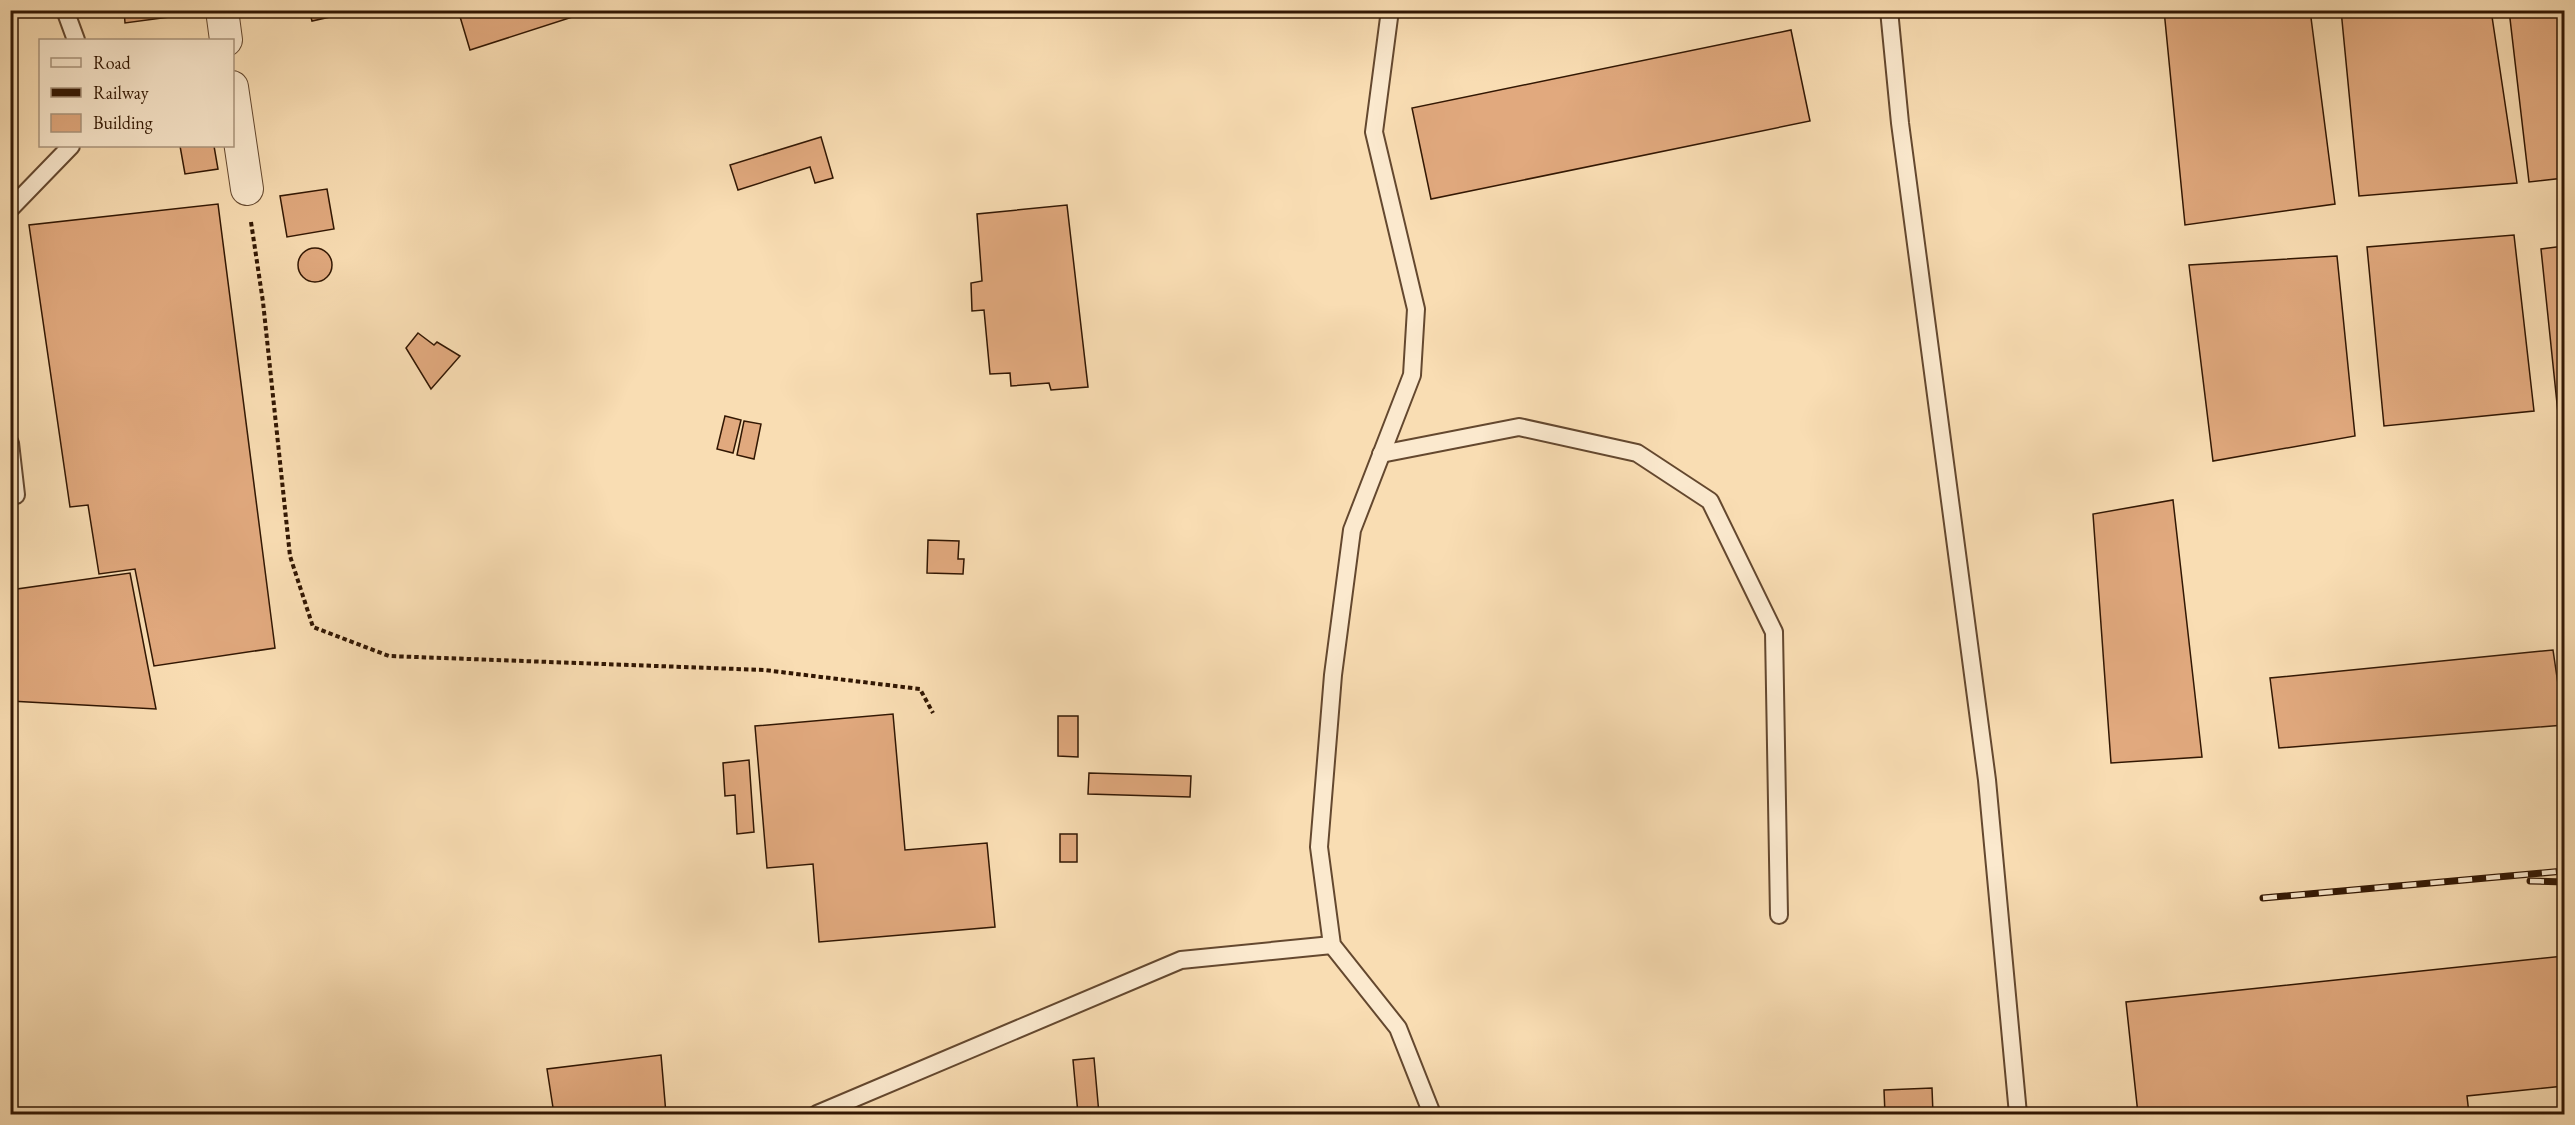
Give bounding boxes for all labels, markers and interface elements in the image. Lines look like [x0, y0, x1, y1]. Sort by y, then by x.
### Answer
legend [39, 39, 234, 147]
text: Road [93, 51, 132, 74]
text: Railway [93, 81, 149, 104]
text: Building [93, 111, 153, 134]

